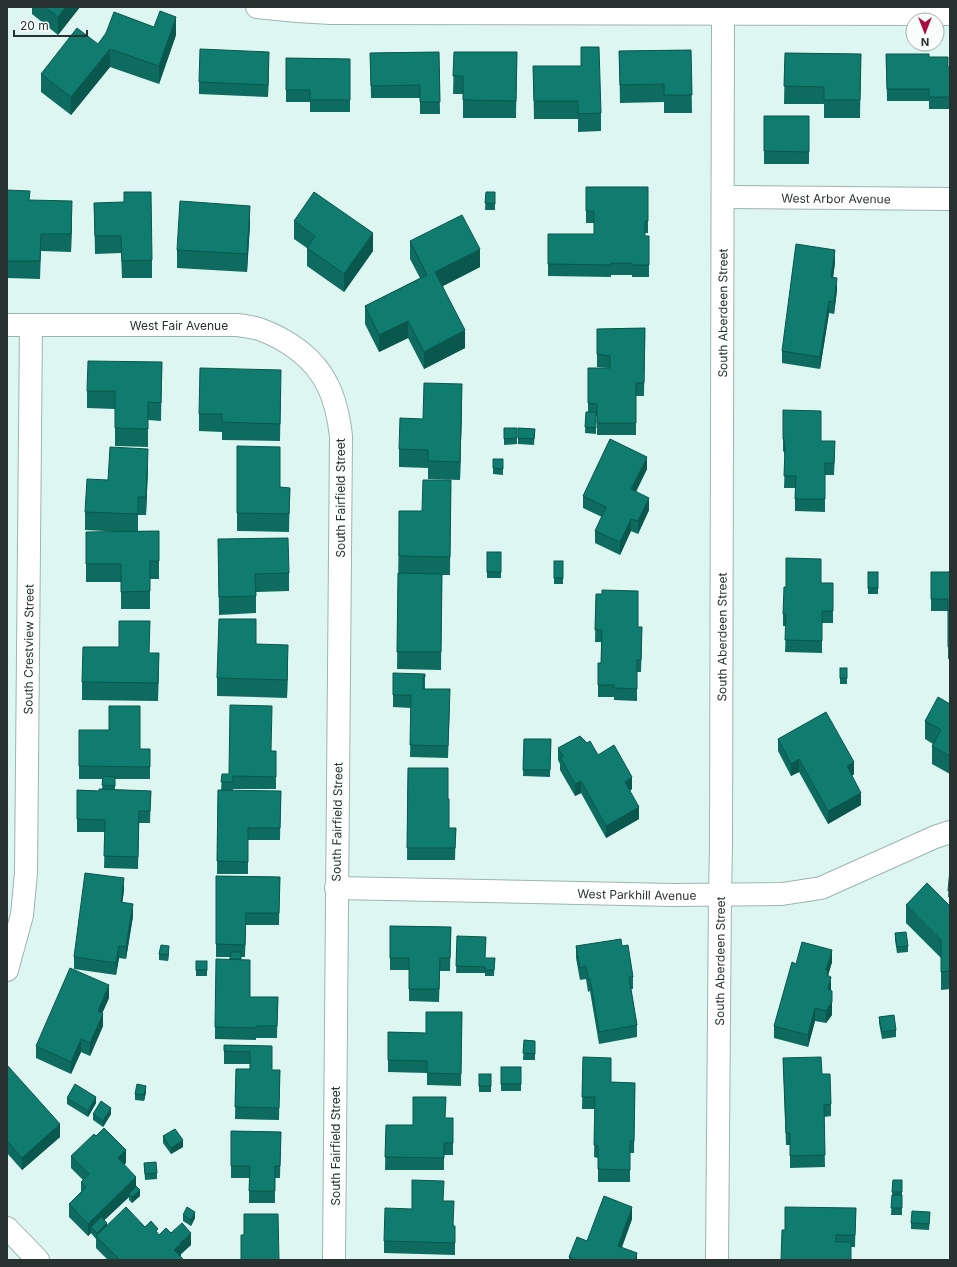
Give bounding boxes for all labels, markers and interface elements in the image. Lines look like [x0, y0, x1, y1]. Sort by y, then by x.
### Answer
scale bar [14, 12, 87, 38]
north arrow [905, 12, 945, 52]
text: 20 m [20, 18, 49, 33]
text: N [921, 35, 929, 49]
street label: West Arbor Avenue [781, 190, 891, 206]
street label: South Aberdeen Street [715, 248, 730, 378]
street label: West Fair Avenue [130, 318, 228, 333]
street label: South Fairfield Street [333, 438, 348, 558]
street label: South Aberdeen Street [714, 572, 729, 702]
street label: South Crestview Street [20, 584, 36, 715]
street label: South Fairfield Street [328, 762, 346, 882]
street label: West Parkhill Avenue [577, 886, 696, 903]
street label: South Aberdeen Street [711, 896, 727, 1026]
street label: South Fairfield Street [328, 1086, 343, 1206]

